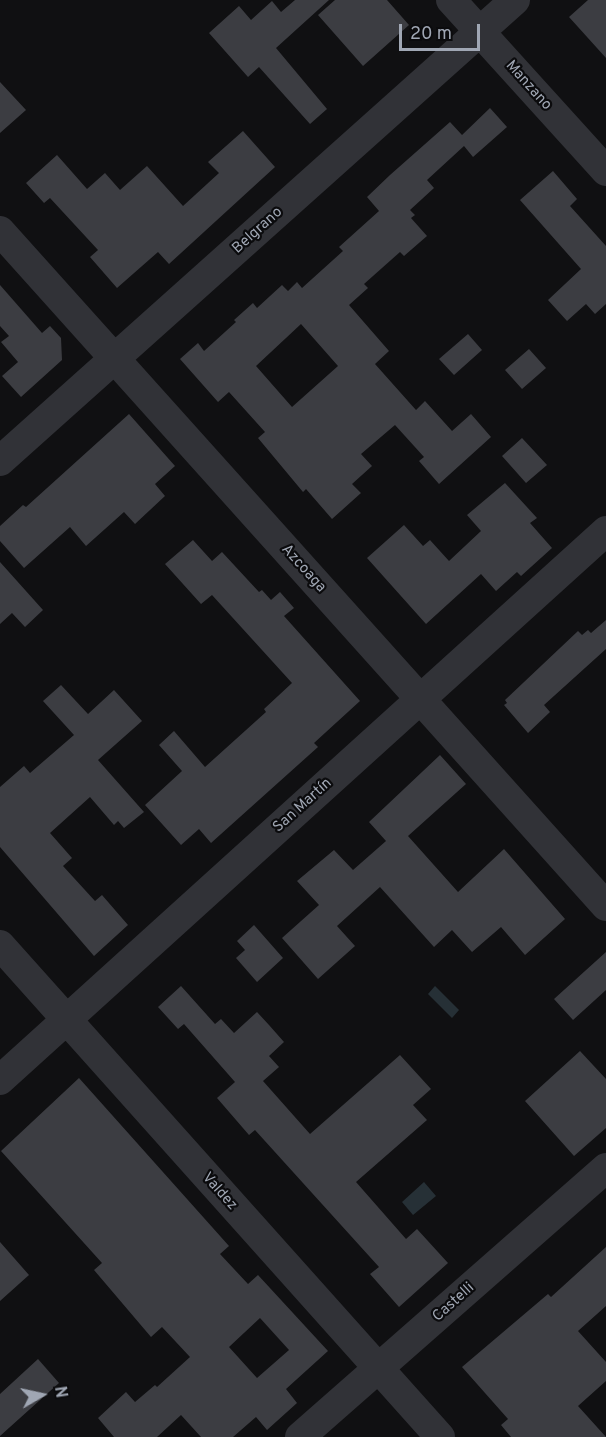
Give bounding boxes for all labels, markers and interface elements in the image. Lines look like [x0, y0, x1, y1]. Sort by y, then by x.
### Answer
scale bar [402, 12, 483, 50]
text: 20 m [410, 23, 452, 46]
street label: Manzano [501, 57, 555, 115]
street label: Belgrano [229, 204, 287, 258]
street label: Azcoaga [277, 541, 329, 597]
street label: San Martín [270, 775, 336, 837]
street label: Valdez [197, 1169, 241, 1215]
street label: Castelli [429, 1280, 479, 1326]
north arrow [12, 1365, 72, 1425]
text: N [49, 1385, 71, 1399]

